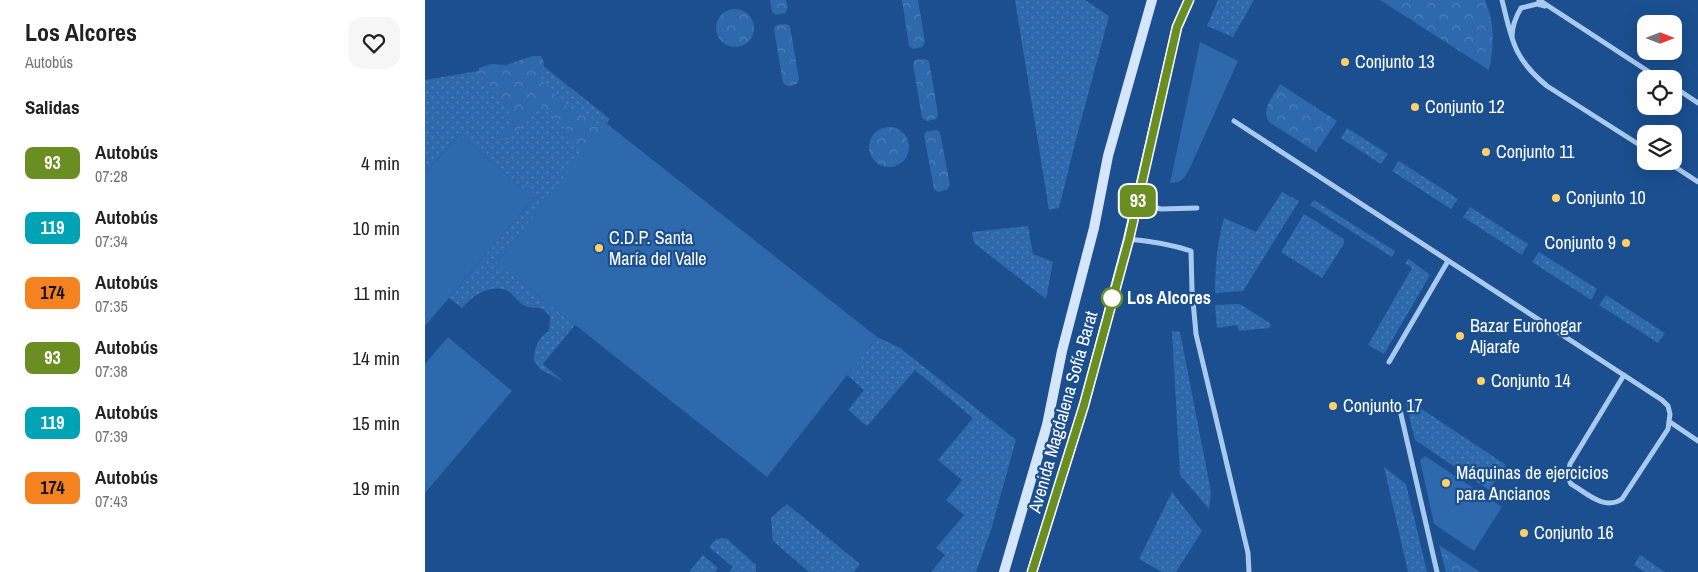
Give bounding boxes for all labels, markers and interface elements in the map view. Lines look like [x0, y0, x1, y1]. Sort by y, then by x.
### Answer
north arrow [1637, 15, 1683, 60]
map controls [1637, 15, 1682, 170]
text: Los Alcores [25, 16, 137, 48]
button: heart [348, 17, 400, 69]
place label: Conjunto 13 [1355, 49, 1435, 74]
text: Autobús [25, 51, 73, 73]
marker: Conjunto 13 [1339, 56, 1351, 68]
button: locate [1637, 70, 1682, 115]
text: Salidas [25, 94, 80, 120]
place label: Conjunto 12 [1425, 94, 1505, 119]
marker: Conjunto 12 [1409, 101, 1421, 113]
button: layers [1637, 125, 1682, 170]
text: Autobús [95, 139, 158, 165]
place label: Conjunto 11 [1496, 139, 1575, 164]
marker: Conjunto 11 [1480, 146, 1492, 158]
text: 93 [44, 150, 61, 175]
text: 4 min [361, 150, 400, 176]
text: 07:28 [95, 165, 128, 187]
line badge: 93 [1115, 185, 1161, 217]
place label: Conjunto 10 [1566, 185, 1646, 210]
text: 93 [1130, 188, 1146, 213]
marker: Conjunto 10 [1550, 192, 1562, 204]
text: Autobús [95, 204, 158, 230]
text: 119 [41, 215, 64, 240]
text: 10 min [352, 215, 400, 241]
place label: C.D.P. Santa María del Valle [609, 225, 706, 271]
text: 07:34 [95, 230, 128, 252]
place label: Conjunto 9 [1545, 230, 1616, 255]
marker: Conjunto 9 [1620, 237, 1632, 249]
marker: C.D.P. Santa María del Valle [593, 242, 605, 254]
text: Autobús [95, 269, 158, 295]
text: 174 [40, 280, 65, 305]
text: 11 min [354, 280, 400, 306]
place label: Los Alcores [1127, 285, 1211, 310]
marker: Los Alcores [1101, 287, 1123, 309]
text: 07:35 [95, 295, 128, 317]
street label: Avenida Magdalena Sofía Barat [1021, 308, 1103, 517]
place label: Bazar Eurohogar Aljarafe [1469, 313, 1582, 359]
marker: Bazar Eurohogar Aljarafe [1454, 330, 1466, 342]
text: Autobús [95, 334, 158, 360]
text: 93 [44, 345, 61, 370]
text: 14 min [352, 345, 400, 371]
text: 07:38 [95, 360, 128, 382]
place label: Conjunto 14 [1491, 368, 1571, 393]
marker: Conjunto 14 [1475, 375, 1487, 387]
place label: Conjunto 17 [1343, 393, 1423, 418]
text: Autobús [95, 399, 158, 425]
marker: Conjunto 17 [1327, 400, 1339, 412]
text: 119 [41, 410, 64, 435]
text: 15 min [352, 410, 400, 436]
text: 07:39 [95, 425, 128, 447]
place label: Máquinas de ejercicios para Ancianos [1456, 460, 1609, 506]
text: Autobús [95, 464, 158, 490]
text: 174 [40, 475, 65, 500]
text: 19 min [352, 475, 400, 501]
marker: Máquinas de ejercicios para Ancianos [1440, 477, 1452, 489]
text: 07:43 [95, 490, 128, 512]
place label: Conjunto 16 [1534, 520, 1614, 545]
marker: Conjunto 16 [1518, 527, 1530, 539]

